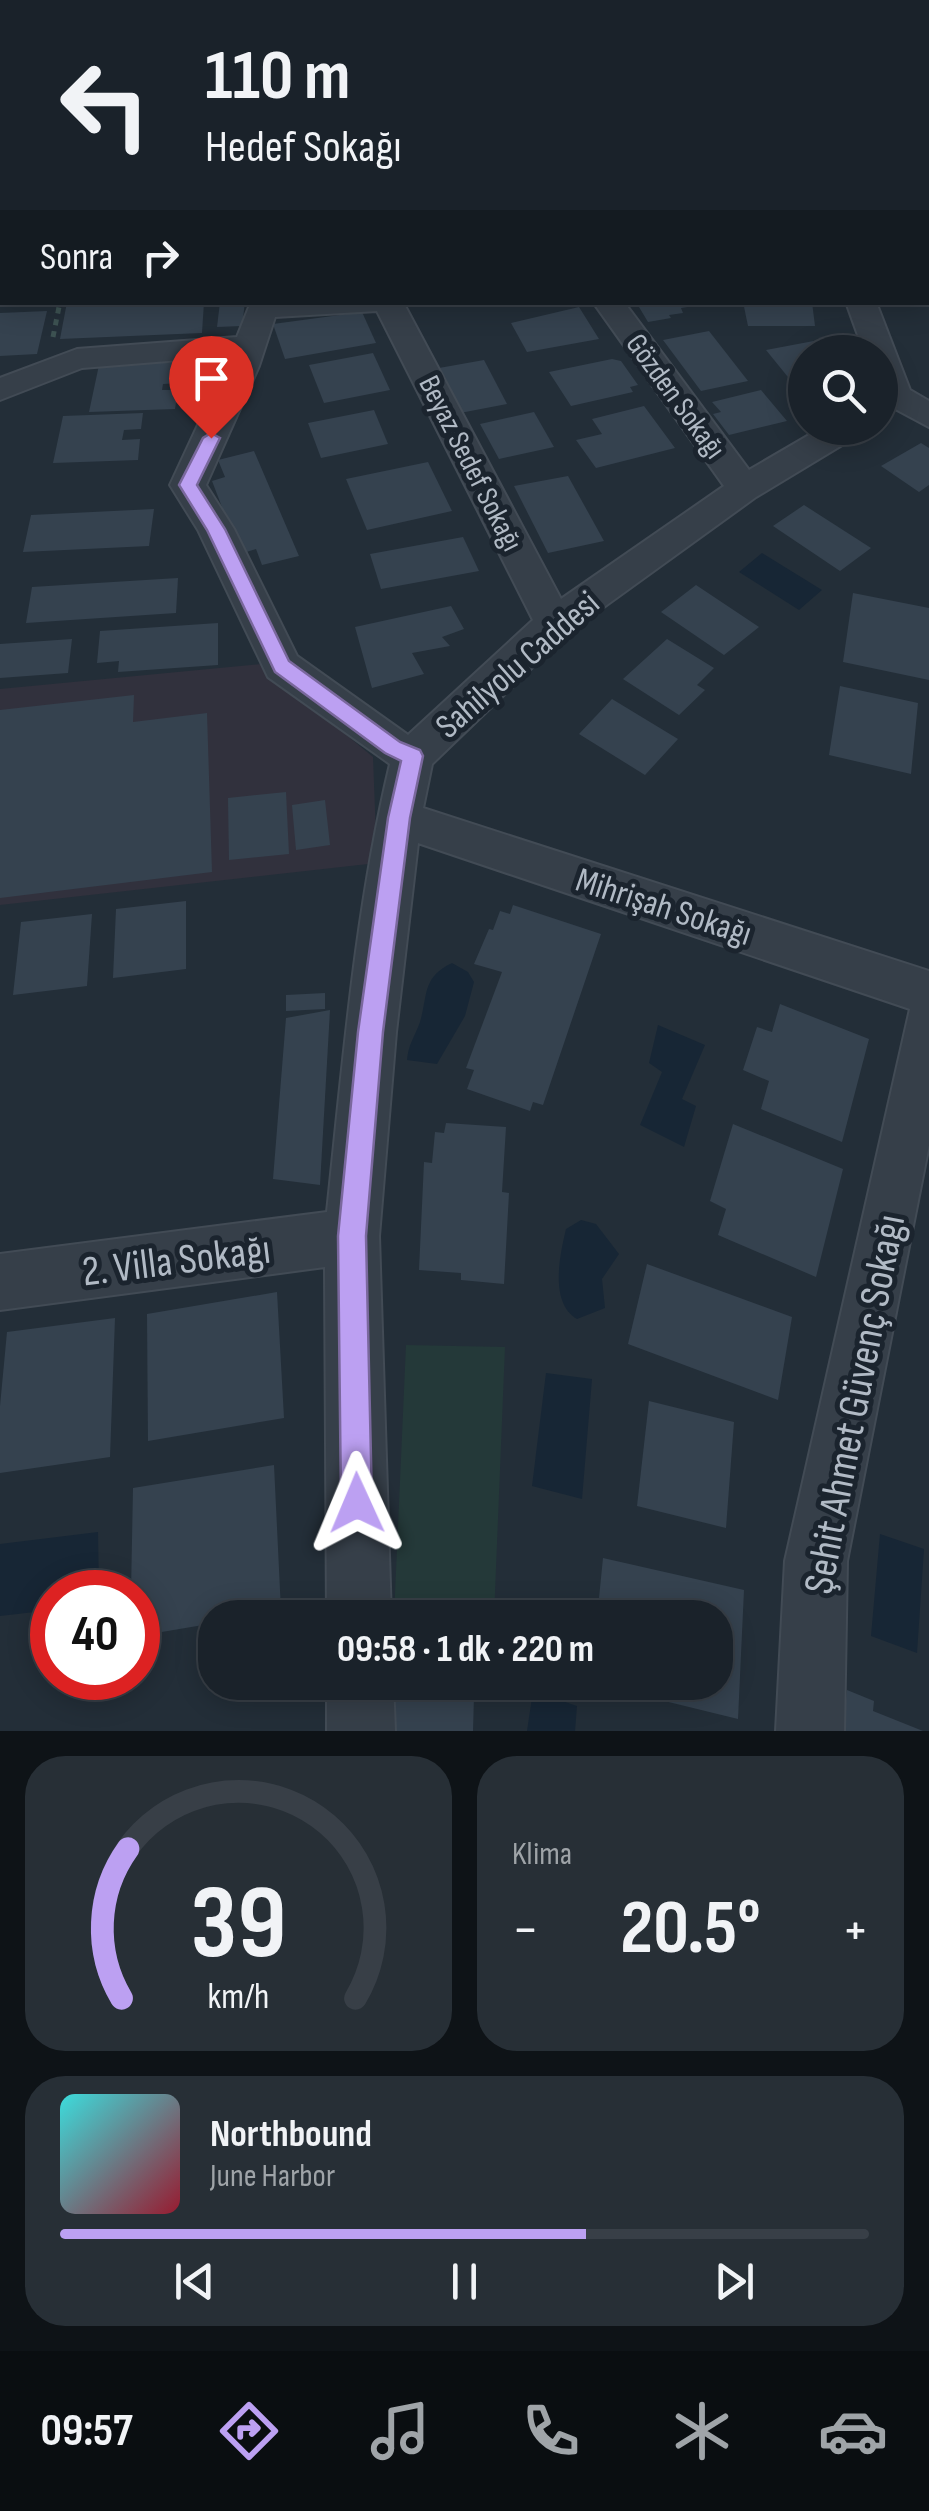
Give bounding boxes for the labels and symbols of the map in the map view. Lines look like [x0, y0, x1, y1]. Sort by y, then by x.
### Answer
street label: Gözden Sokağı [618, 327, 733, 466]
pin [169, 336, 254, 439]
street label: Beyaz Sedef Sokağı [410, 370, 530, 557]
street label: Sahilyolu Caddesi [427, 582, 609, 748]
street label: Mihrişah Sokağı [570, 859, 757, 956]
street label: Şehit Ahmet Güvenç Sokağı [794, 1211, 917, 1598]
street label: 2. Villa Sokağı [79, 1225, 273, 1298]
position arrow [305, 1451, 409, 1555]
speed limit sign: 40 [30, 1570, 160, 1700]

